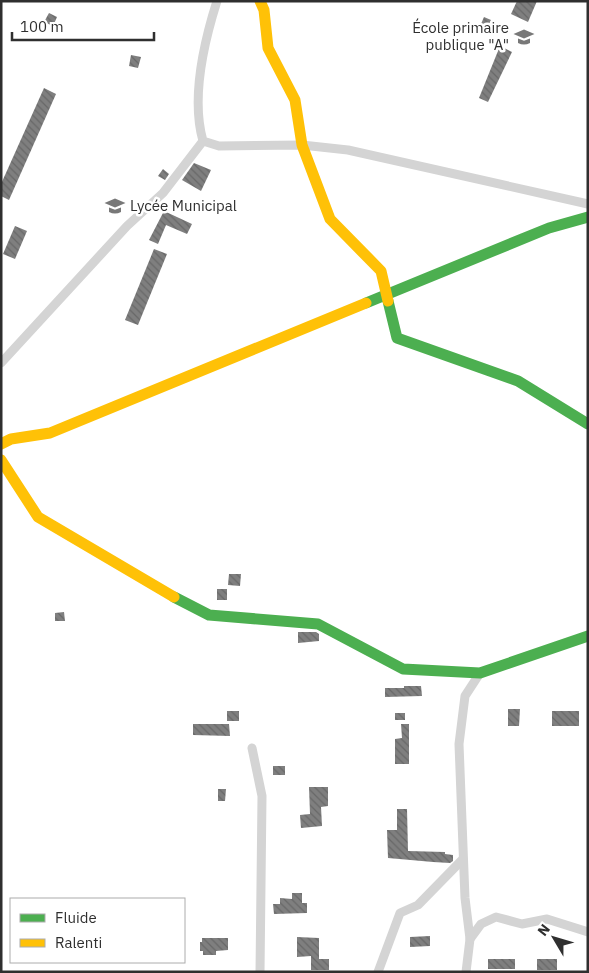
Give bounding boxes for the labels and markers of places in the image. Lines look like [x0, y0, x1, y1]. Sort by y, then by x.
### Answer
place label: École primaire publique "A" [412, 18, 509, 54]
school or university icon: École primaire publique "A" [513, 26, 535, 48]
school or university icon: Lycée Municipal [104, 195, 126, 217]
place label: Lycée Municipal [130, 196, 237, 215]

